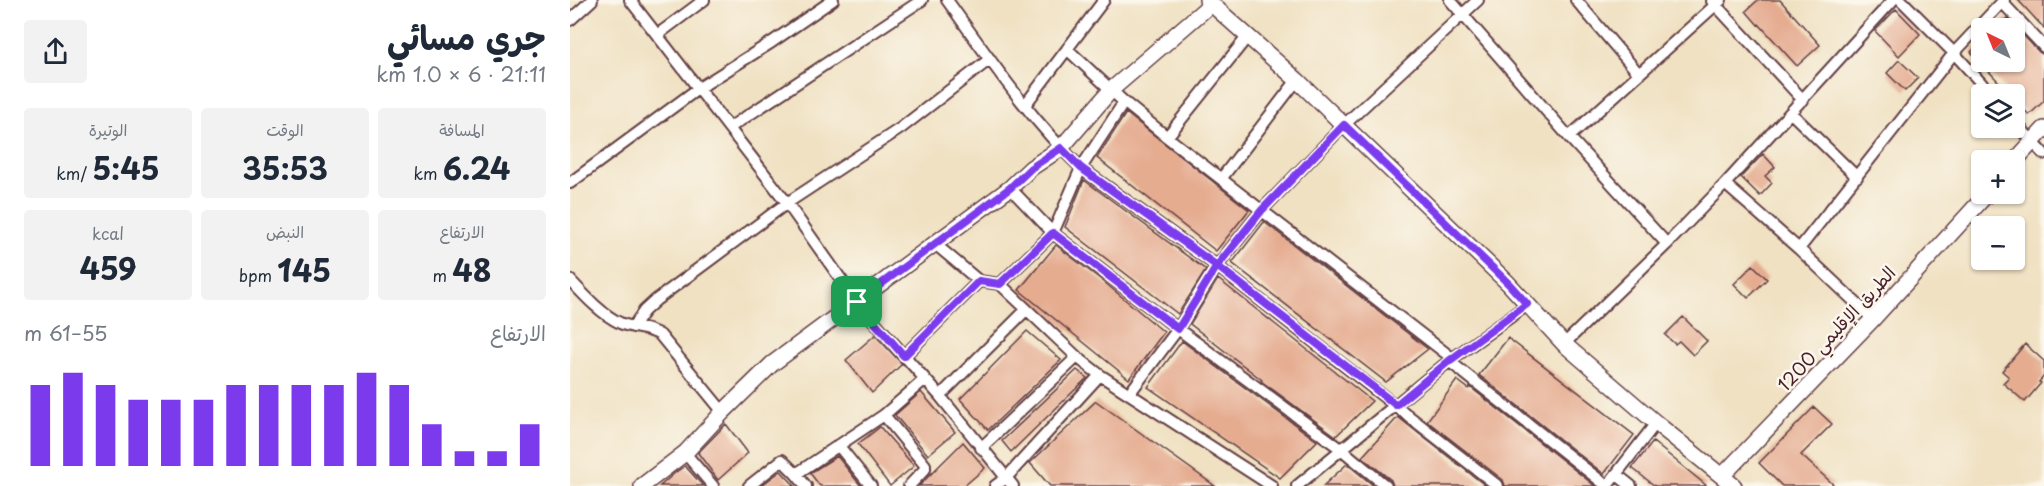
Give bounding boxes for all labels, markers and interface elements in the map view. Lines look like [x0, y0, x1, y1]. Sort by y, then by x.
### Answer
text: جري مسائي [387, 11, 546, 61]
north arrow [1971, 18, 2025, 72]
map controls [1971, 18, 2025, 270]
button: share [24, 20, 87, 83]
text: 21:11 · 6 × 1.0 km [376, 59, 546, 89]
button: layers [1971, 84, 2025, 138]
text: الوتيرة [89, 117, 127, 141]
text: الوقت [266, 117, 304, 141]
text: المسافة [439, 117, 485, 141]
text: 5:45 [92, 145, 160, 190]
text: 35:53 [242, 145, 328, 190]
text: 6.24 [443, 145, 510, 190]
button: + [1971, 150, 2025, 204]
text: /km [56, 161, 92, 185]
text: km [414, 161, 443, 185]
button: − [1971, 216, 2025, 270]
text: النبض [266, 219, 304, 243]
text: الارتفاع [440, 219, 484, 243]
text: kcal [92, 221, 124, 245]
text: 459 [79, 245, 137, 290]
text: 145 [277, 247, 331, 292]
text: 48 [452, 247, 492, 292]
street label: الطريق الإقليمي 1200 [1771, 259, 1904, 399]
text: bpm [239, 263, 277, 287]
text: m [432, 263, 452, 287]
pin [831, 276, 882, 327]
icon: arrive [840, 285, 873, 318]
text: 55–61 m [24, 318, 107, 348]
text: الارتفاع [490, 318, 546, 348]

